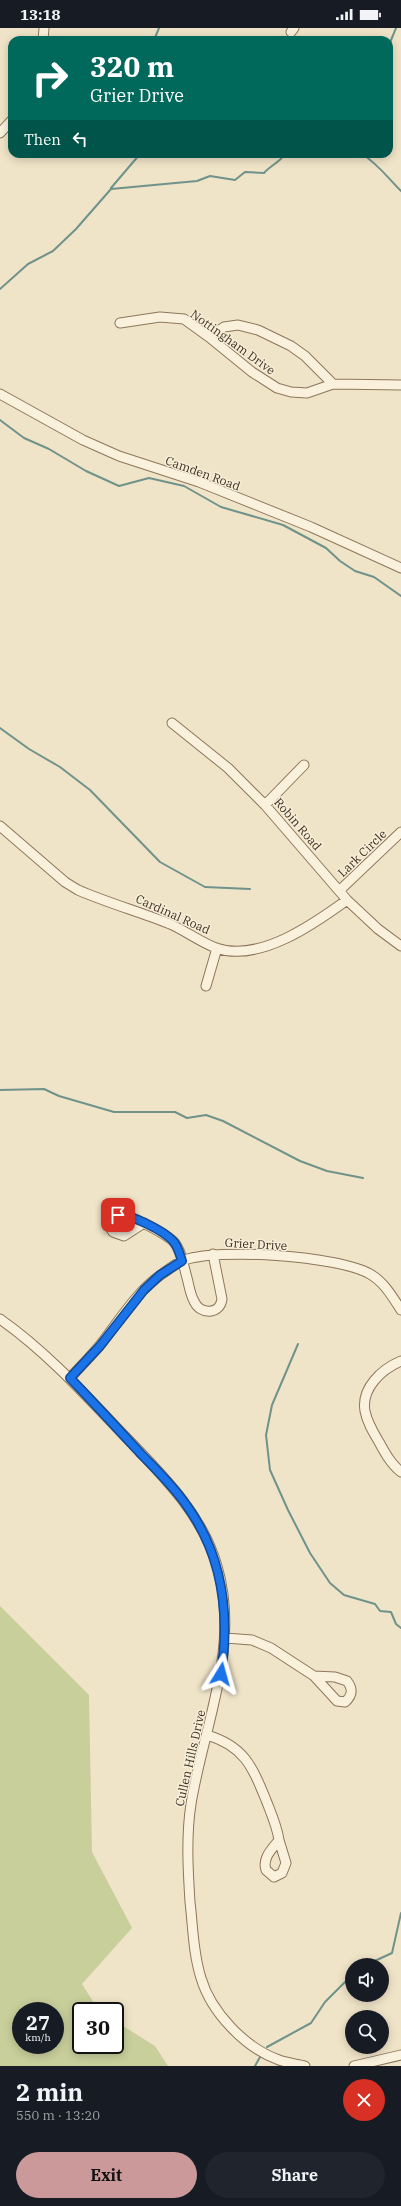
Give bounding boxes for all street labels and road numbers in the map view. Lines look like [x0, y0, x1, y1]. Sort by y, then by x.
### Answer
street label: Nottingham Drive [188, 306, 278, 378]
street label: Camden Road [164, 453, 242, 493]
street label: Robin Road [271, 795, 325, 853]
street label: Lark Circle [335, 826, 389, 880]
street label: Cardinal Road [133, 891, 213, 937]
street label: Grier Drive [224, 1235, 288, 1253]
street label: Cullen Hills Drive [172, 1708, 208, 1808]

